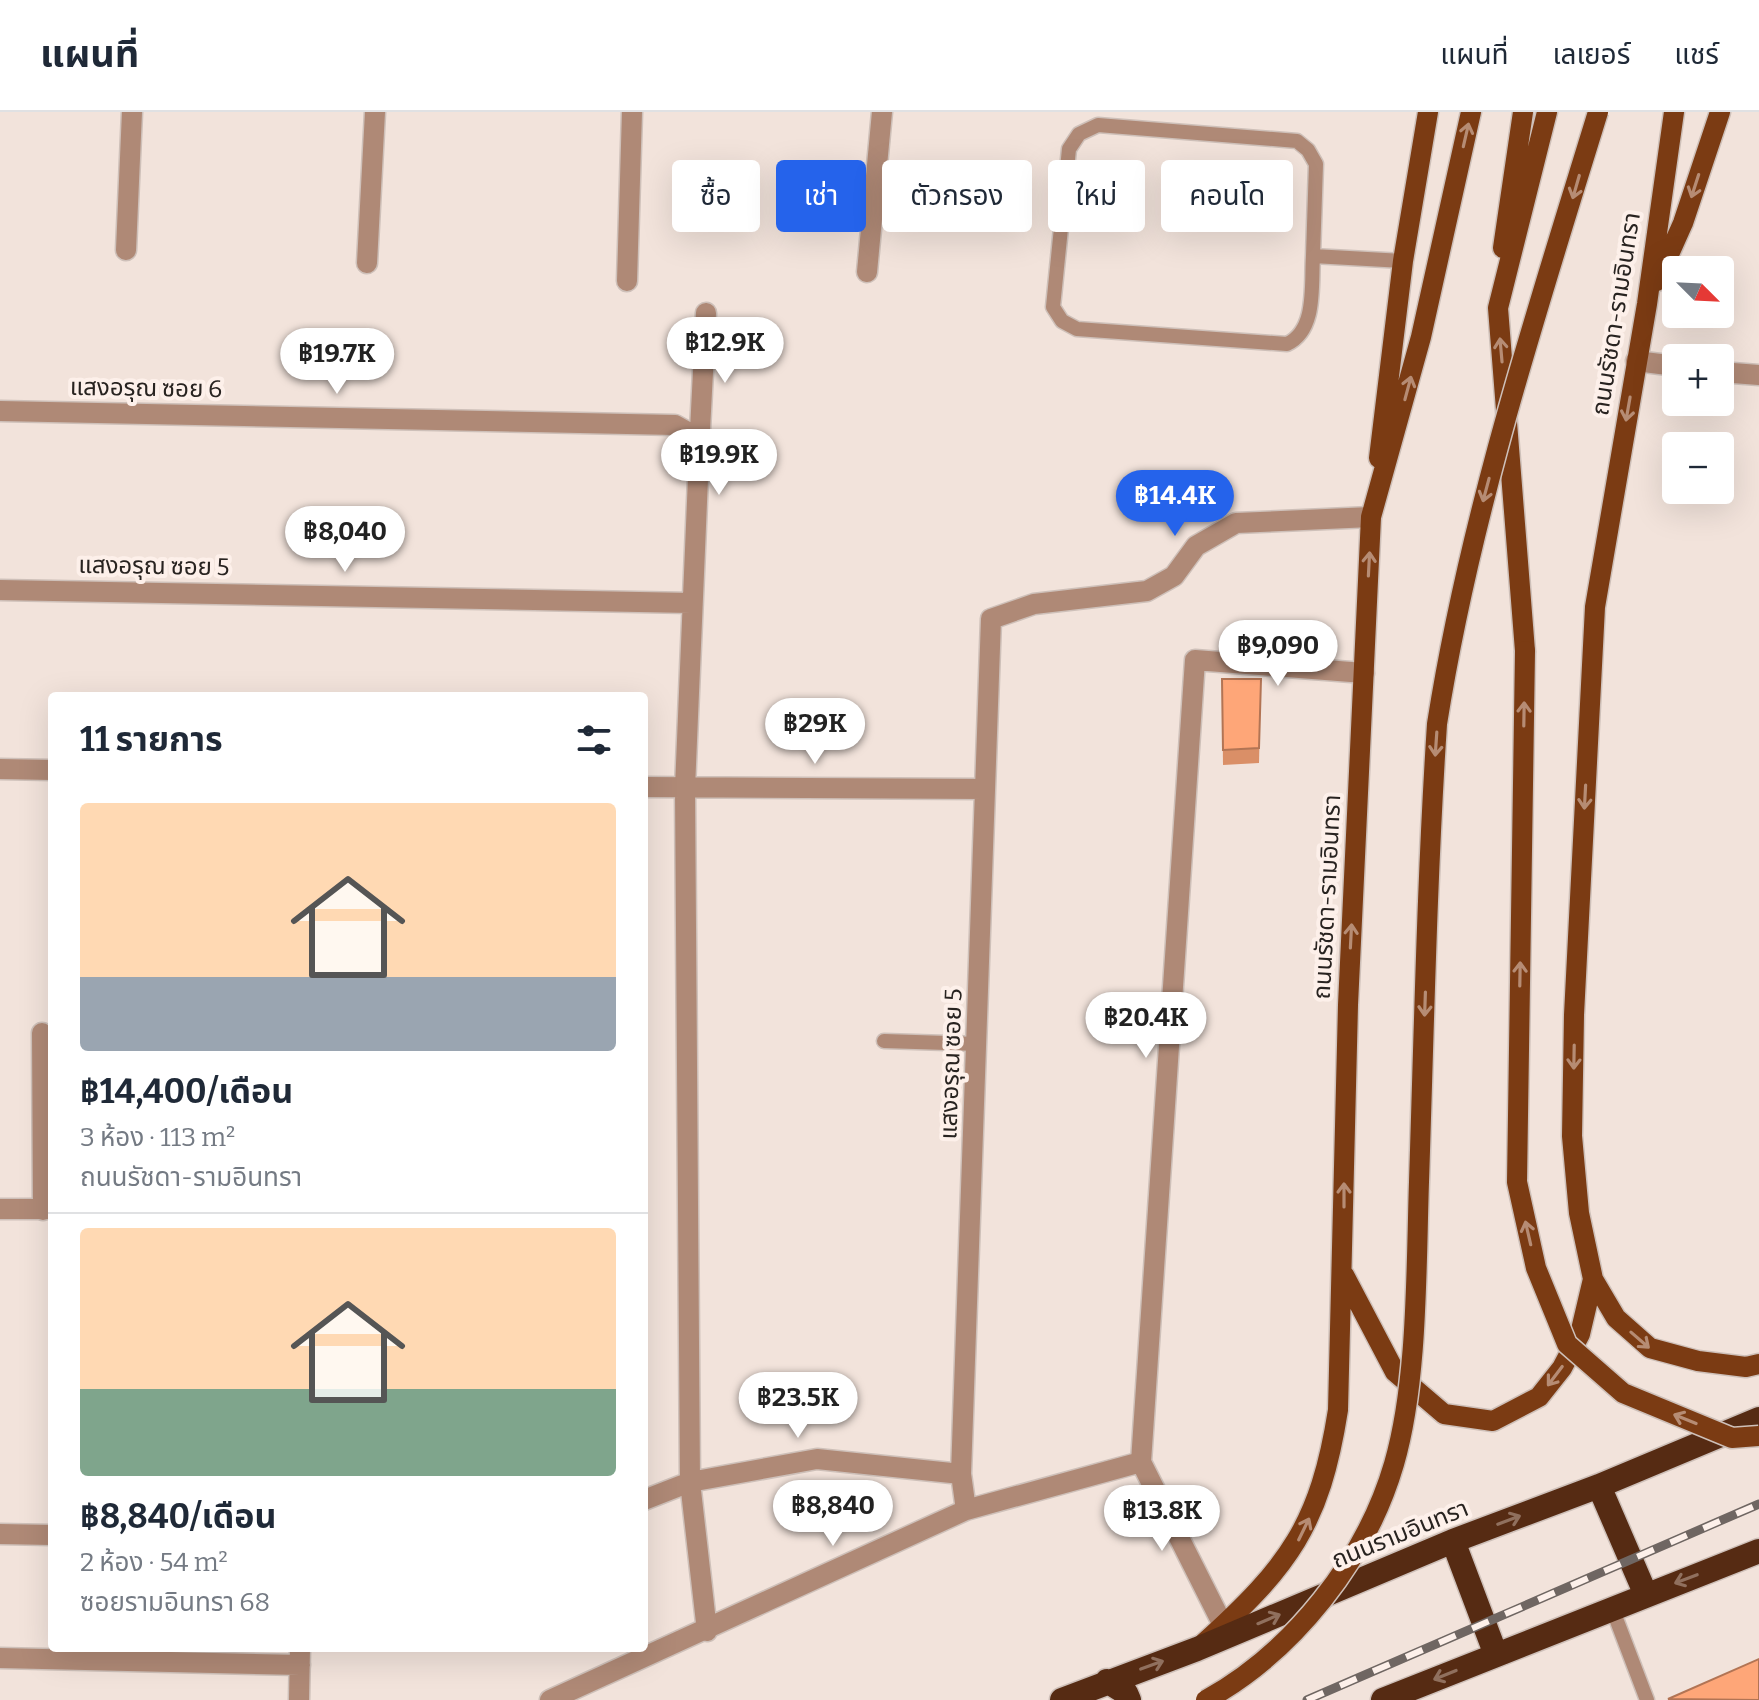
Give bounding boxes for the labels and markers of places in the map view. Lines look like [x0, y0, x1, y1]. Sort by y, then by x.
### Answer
pin: ฿12.9K [660, 317, 790, 385]
pin: ฿19.7K [272, 328, 402, 396]
pin: ฿19.9K [654, 429, 784, 497]
pin: ฿14.4K [1110, 470, 1240, 538]
pin: ฿8,040 [280, 506, 410, 574]
pin: ฿9,090 [1213, 620, 1343, 688]
pin: ฿29K [768, 698, 862, 766]
pin: ฿20.4K [1081, 992, 1211, 1060]
pin: ฿23.5K [733, 1372, 863, 1440]
pin: ฿8,840 [768, 1480, 898, 1548]
pin: ฿13.8K [1097, 1485, 1227, 1553]

